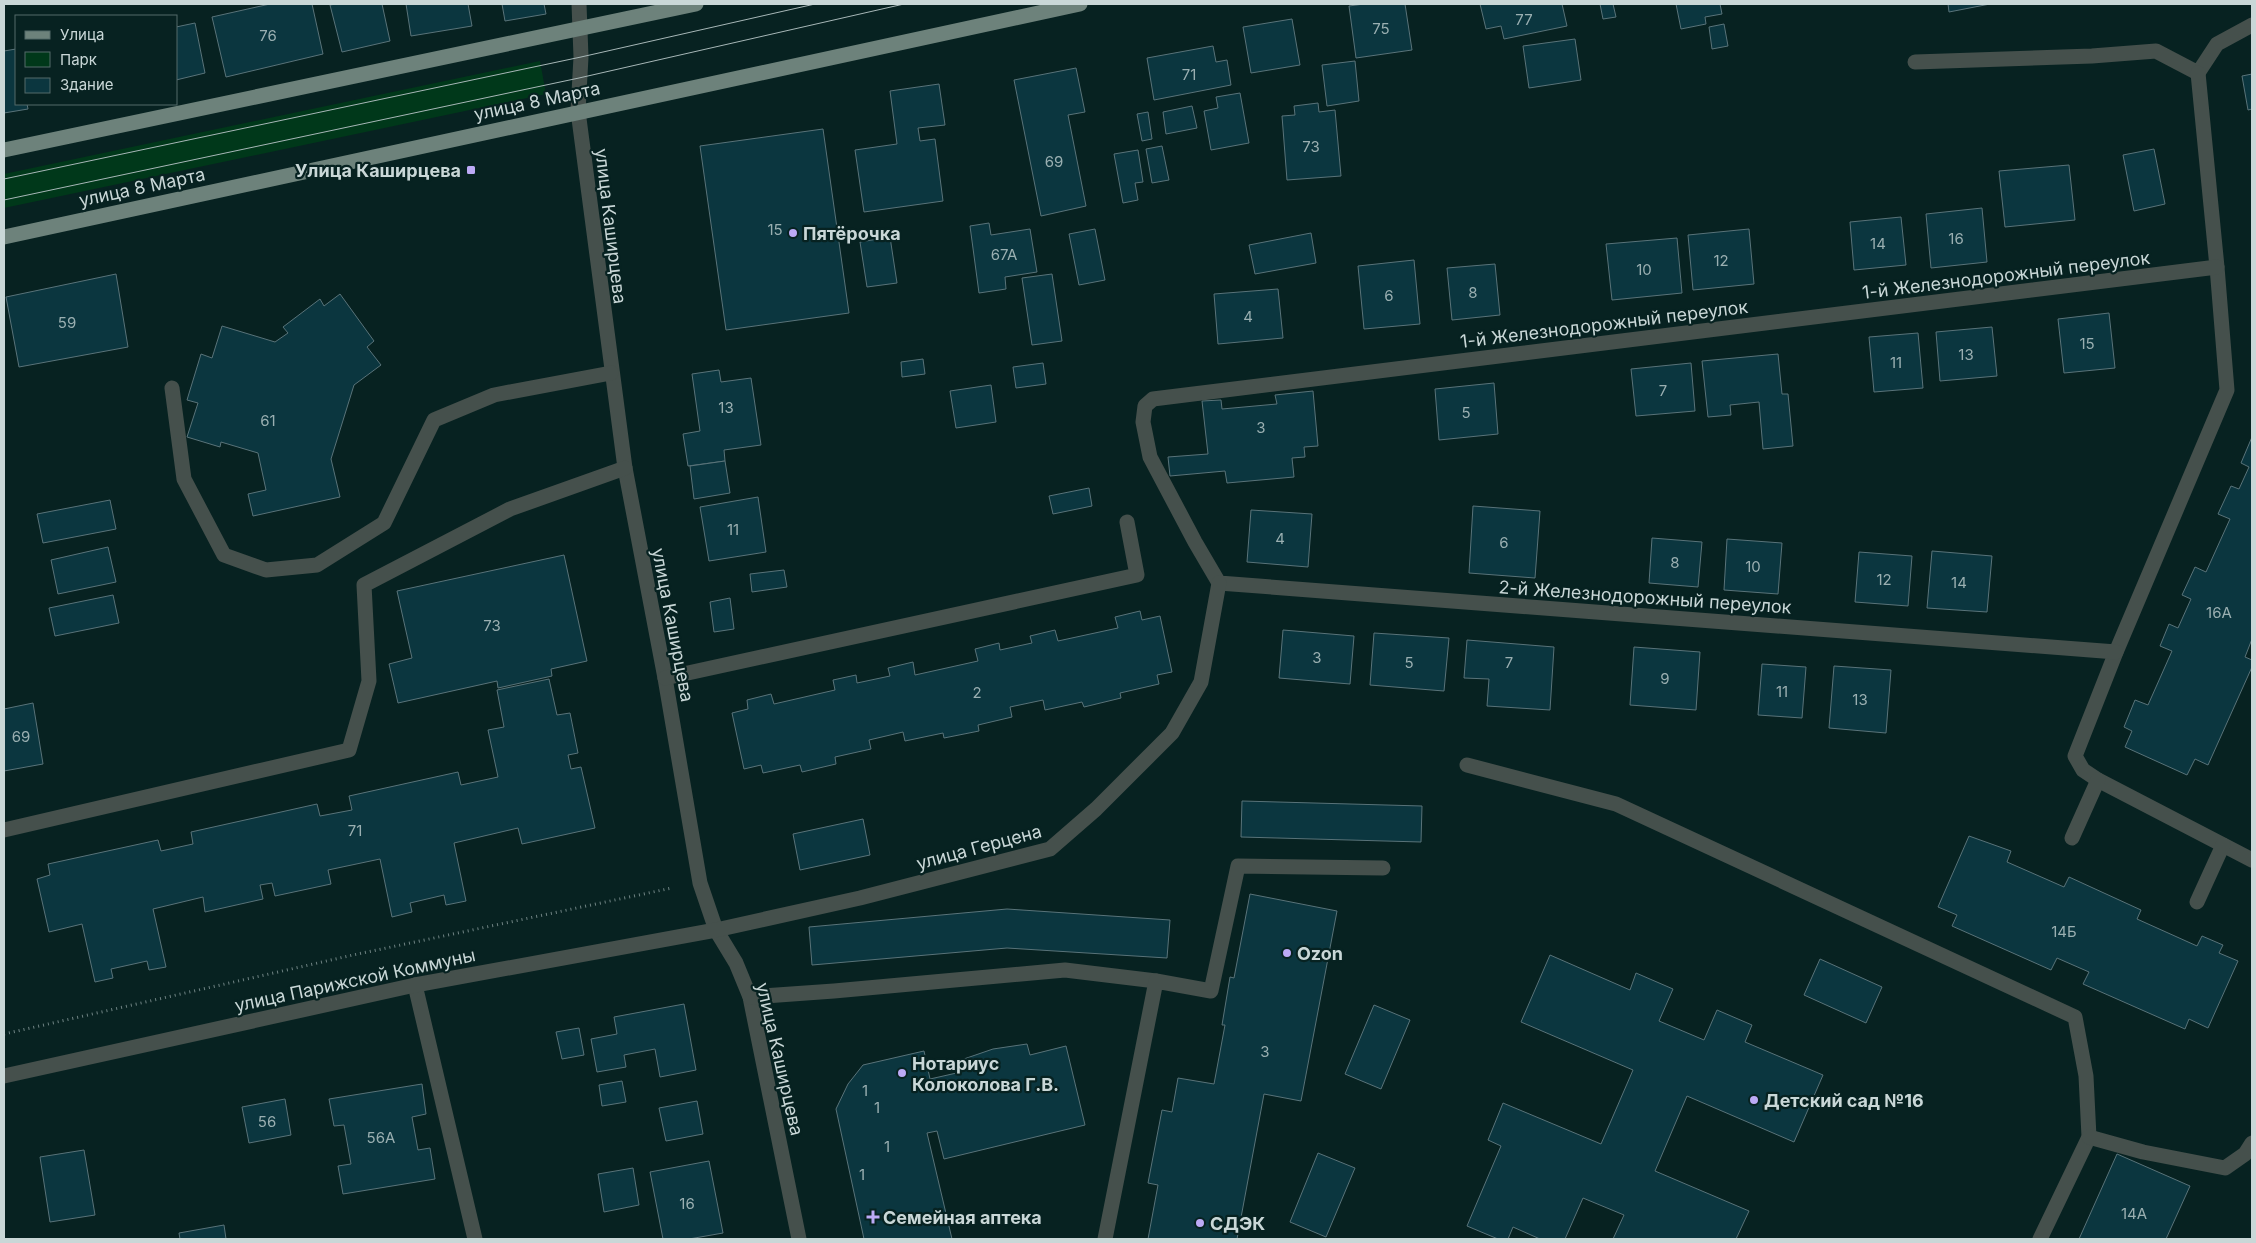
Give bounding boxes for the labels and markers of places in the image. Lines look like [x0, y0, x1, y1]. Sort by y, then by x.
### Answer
place label: Улица Каширцева [295, 160, 461, 181]
marker: Улица Каширцева [465, 164, 477, 176]
place label: Пятёрочка [803, 223, 901, 244]
marker: Пятёрочка [787, 227, 799, 239]
place label: Ozon [1297, 943, 1343, 964]
marker: Ozon [1281, 947, 1293, 959]
place label: Нотариус Колоколова Г.В. [912, 1053, 1059, 1095]
marker: Нотариус Колоколова Г.В. [896, 1067, 908, 1079]
place label: Детский сад №16 [1764, 1090, 1924, 1111]
marker: Детский сад №16 [1748, 1094, 1760, 1106]
place label: Семейная аптека [883, 1207, 1042, 1228]
marker: Семейная аптека [867, 1211, 879, 1223]
place label: СДЭК [1210, 1213, 1265, 1234]
marker: СДЭК [1194, 1217, 1206, 1229]

